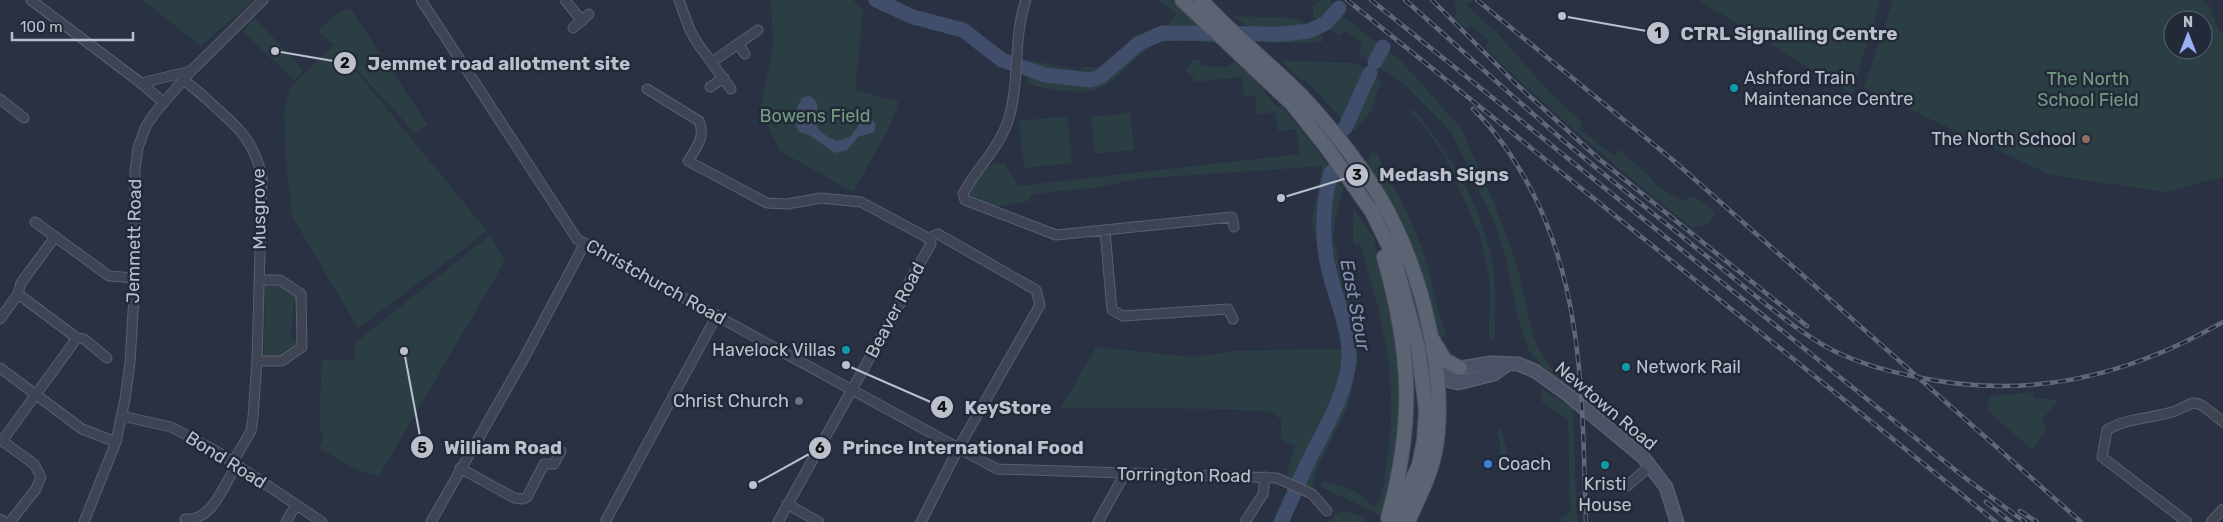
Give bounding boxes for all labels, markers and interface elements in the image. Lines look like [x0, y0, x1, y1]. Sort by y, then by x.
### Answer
scale bar [12, 10, 134, 42]
north arrow [2163, 10, 2213, 60]
text: N [2183, 14, 2193, 31]
callout: CTRL Signalling Centre [1646, 16, 1908, 50]
text: 100 m [20, 18, 62, 36]
text: CTRL Signalling Centre [1681, 22, 1897, 45]
text: 1 [1654, 24, 1662, 42]
callout: Jemmet road allotment site [333, 46, 641, 80]
text: Jemmet road allotment site [368, 52, 630, 75]
text: 2 [340, 54, 350, 72]
place label: Ashford Train Maintenance Centre [1744, 67, 1913, 110]
park label: The North School Field [2037, 68, 2139, 111]
marker: Ashford Train Maintenance Centre [1728, 82, 1740, 94]
park label: Bowens Field [760, 105, 870, 127]
place label: The North School [1931, 128, 2076, 150]
marker: The North School [2080, 133, 2092, 145]
callout: Medash Signs [1344, 158, 1519, 192]
text: Medash Signs [1379, 163, 1509, 186]
text: 3 [1352, 166, 1362, 184]
street label: Musgrove [247, 168, 271, 250]
street label: Jemmett Road [122, 178, 146, 304]
street label: Christchurch Road [582, 234, 730, 330]
water label: East Stour [1335, 257, 1376, 354]
street label: Beaver Road [861, 258, 929, 362]
place label: Havelock Villas [712, 339, 836, 361]
marker: Havelock Villas [840, 344, 852, 356]
place label: Network Rail [1636, 356, 1741, 378]
street label: Newtown Road [1551, 357, 1661, 455]
marker: Network Rail [1620, 361, 1632, 373]
place label: Christ Church [673, 390, 789, 412]
callout: KeyStore [929, 390, 1061, 424]
marker: Christ Church [793, 395, 805, 407]
text: KeyStore [964, 396, 1052, 419]
text: 4 [937, 398, 947, 416]
street label: Bond Road [182, 427, 270, 493]
callout: William Road [409, 430, 572, 464]
callout: Prince International Food [808, 431, 1094, 465]
text: William Road [444, 436, 562, 459]
text: Prince International Food [842, 436, 1084, 459]
text: 5 [417, 439, 427, 457]
text: 6 [815, 439, 825, 457]
place label: Coach [1498, 453, 1551, 475]
marker: Coach [1482, 458, 1494, 470]
marker: Kristi House [1599, 459, 1611, 471]
street label: Torrington Road [1117, 463, 1251, 487]
place label: Kristi House [1578, 473, 1632, 516]

